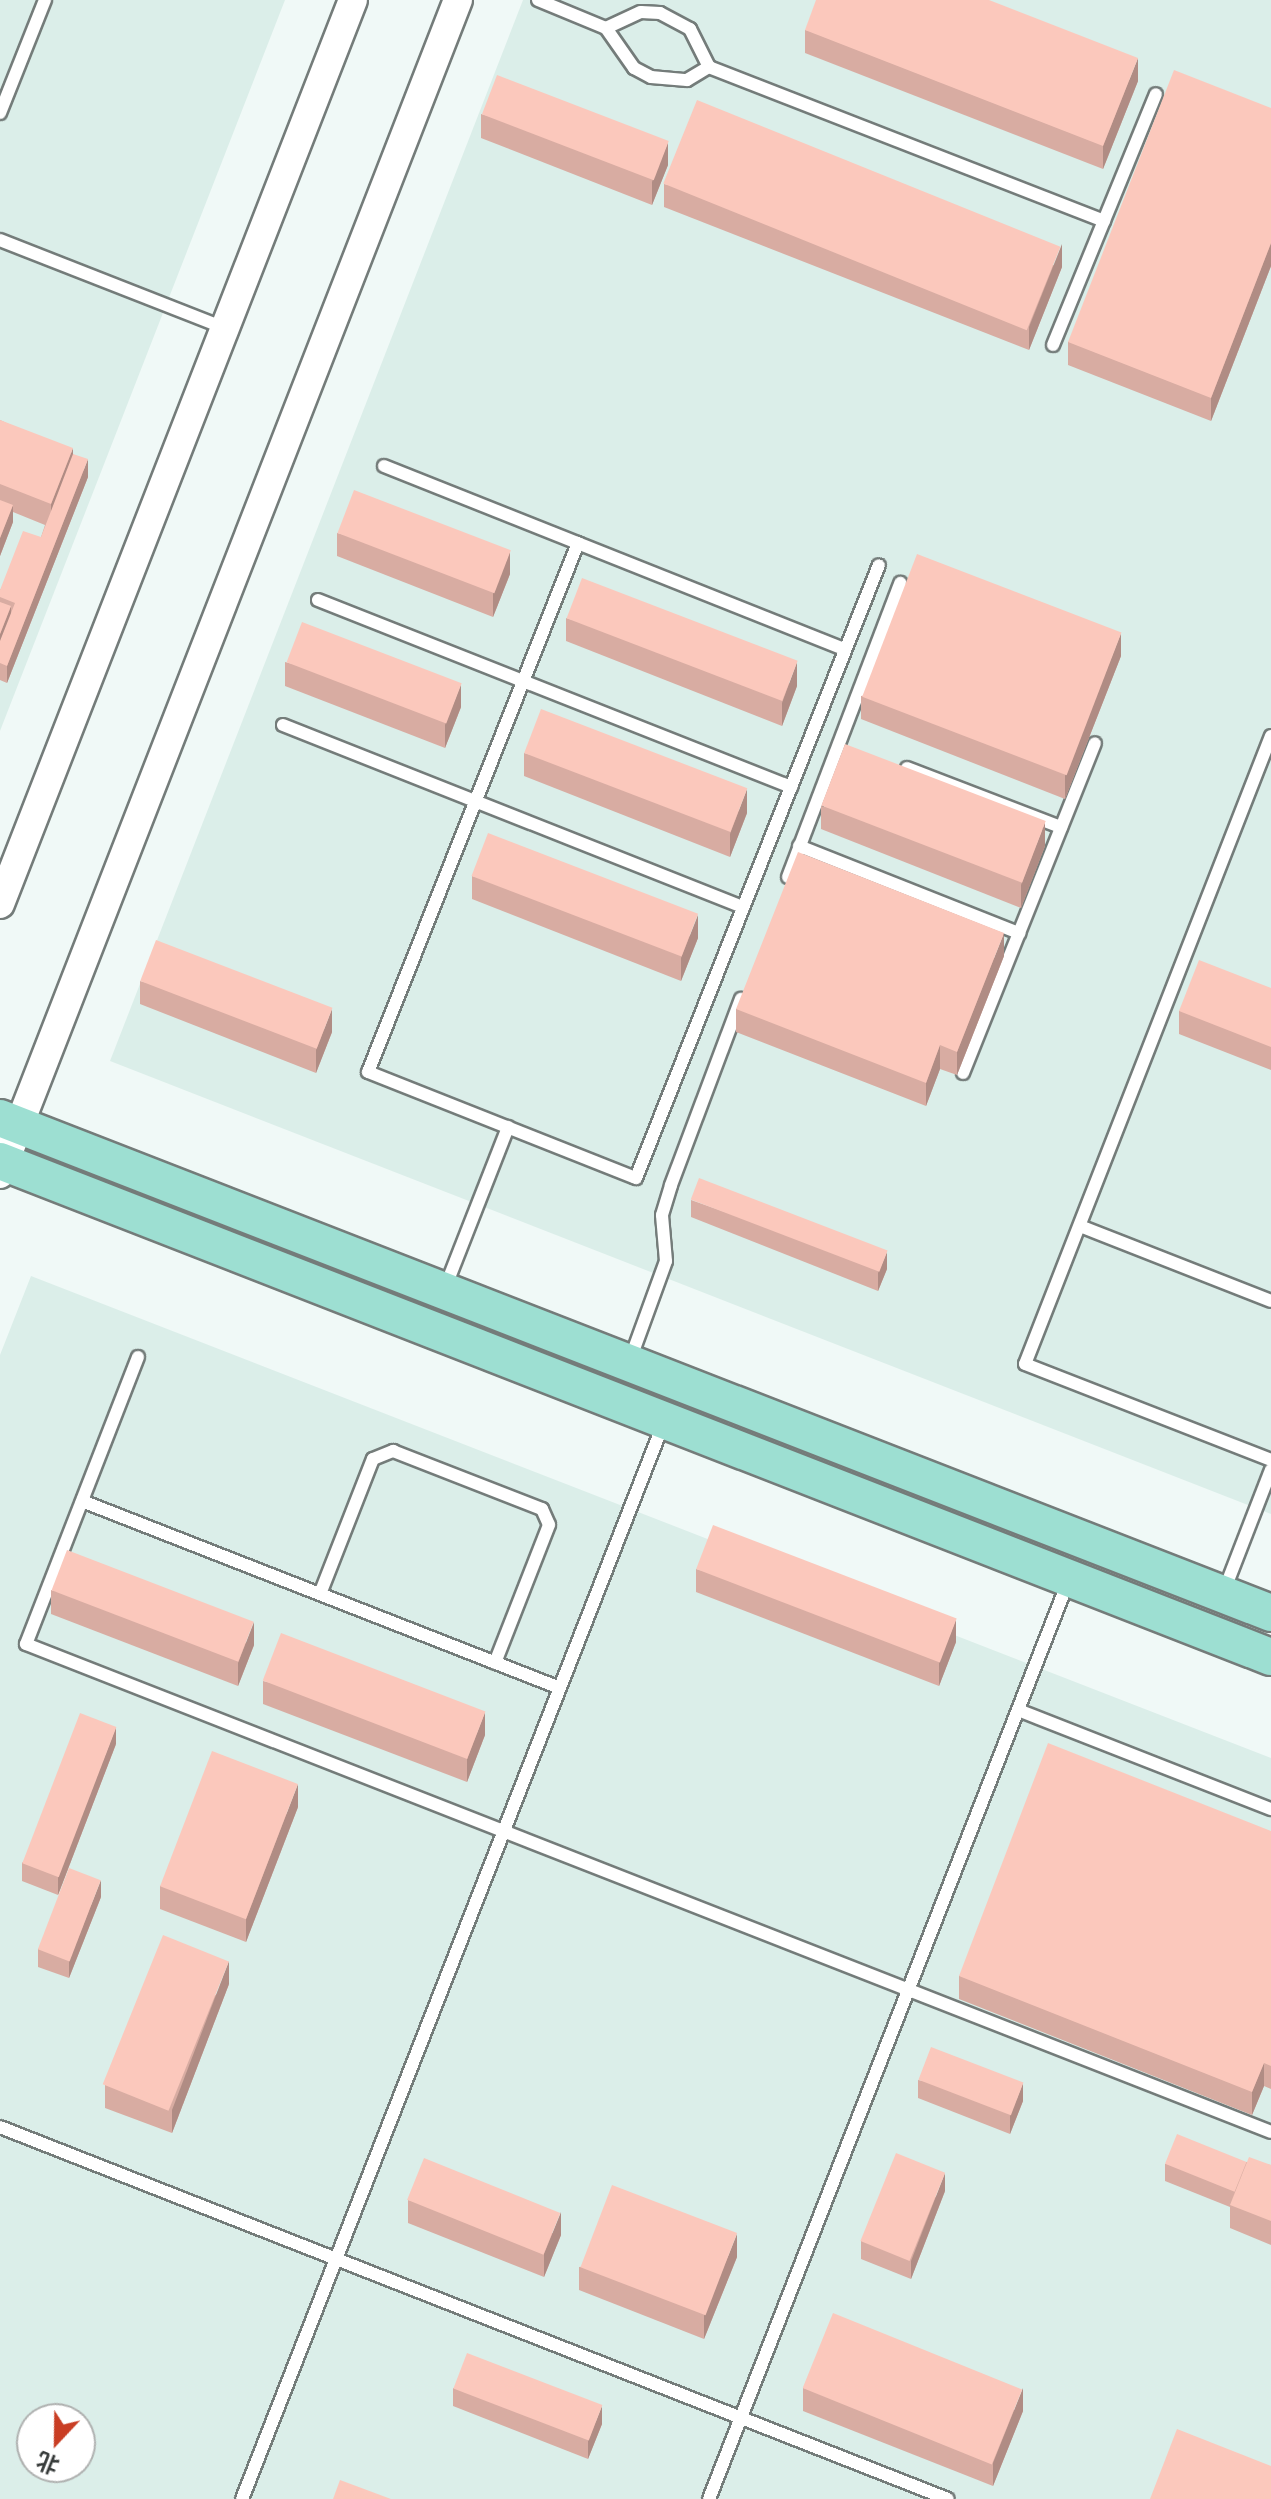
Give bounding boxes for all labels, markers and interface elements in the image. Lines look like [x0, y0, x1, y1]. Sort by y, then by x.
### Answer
north arrow [16, 2403, 96, 2483]
text: 北 [31, 2444, 64, 2483]

